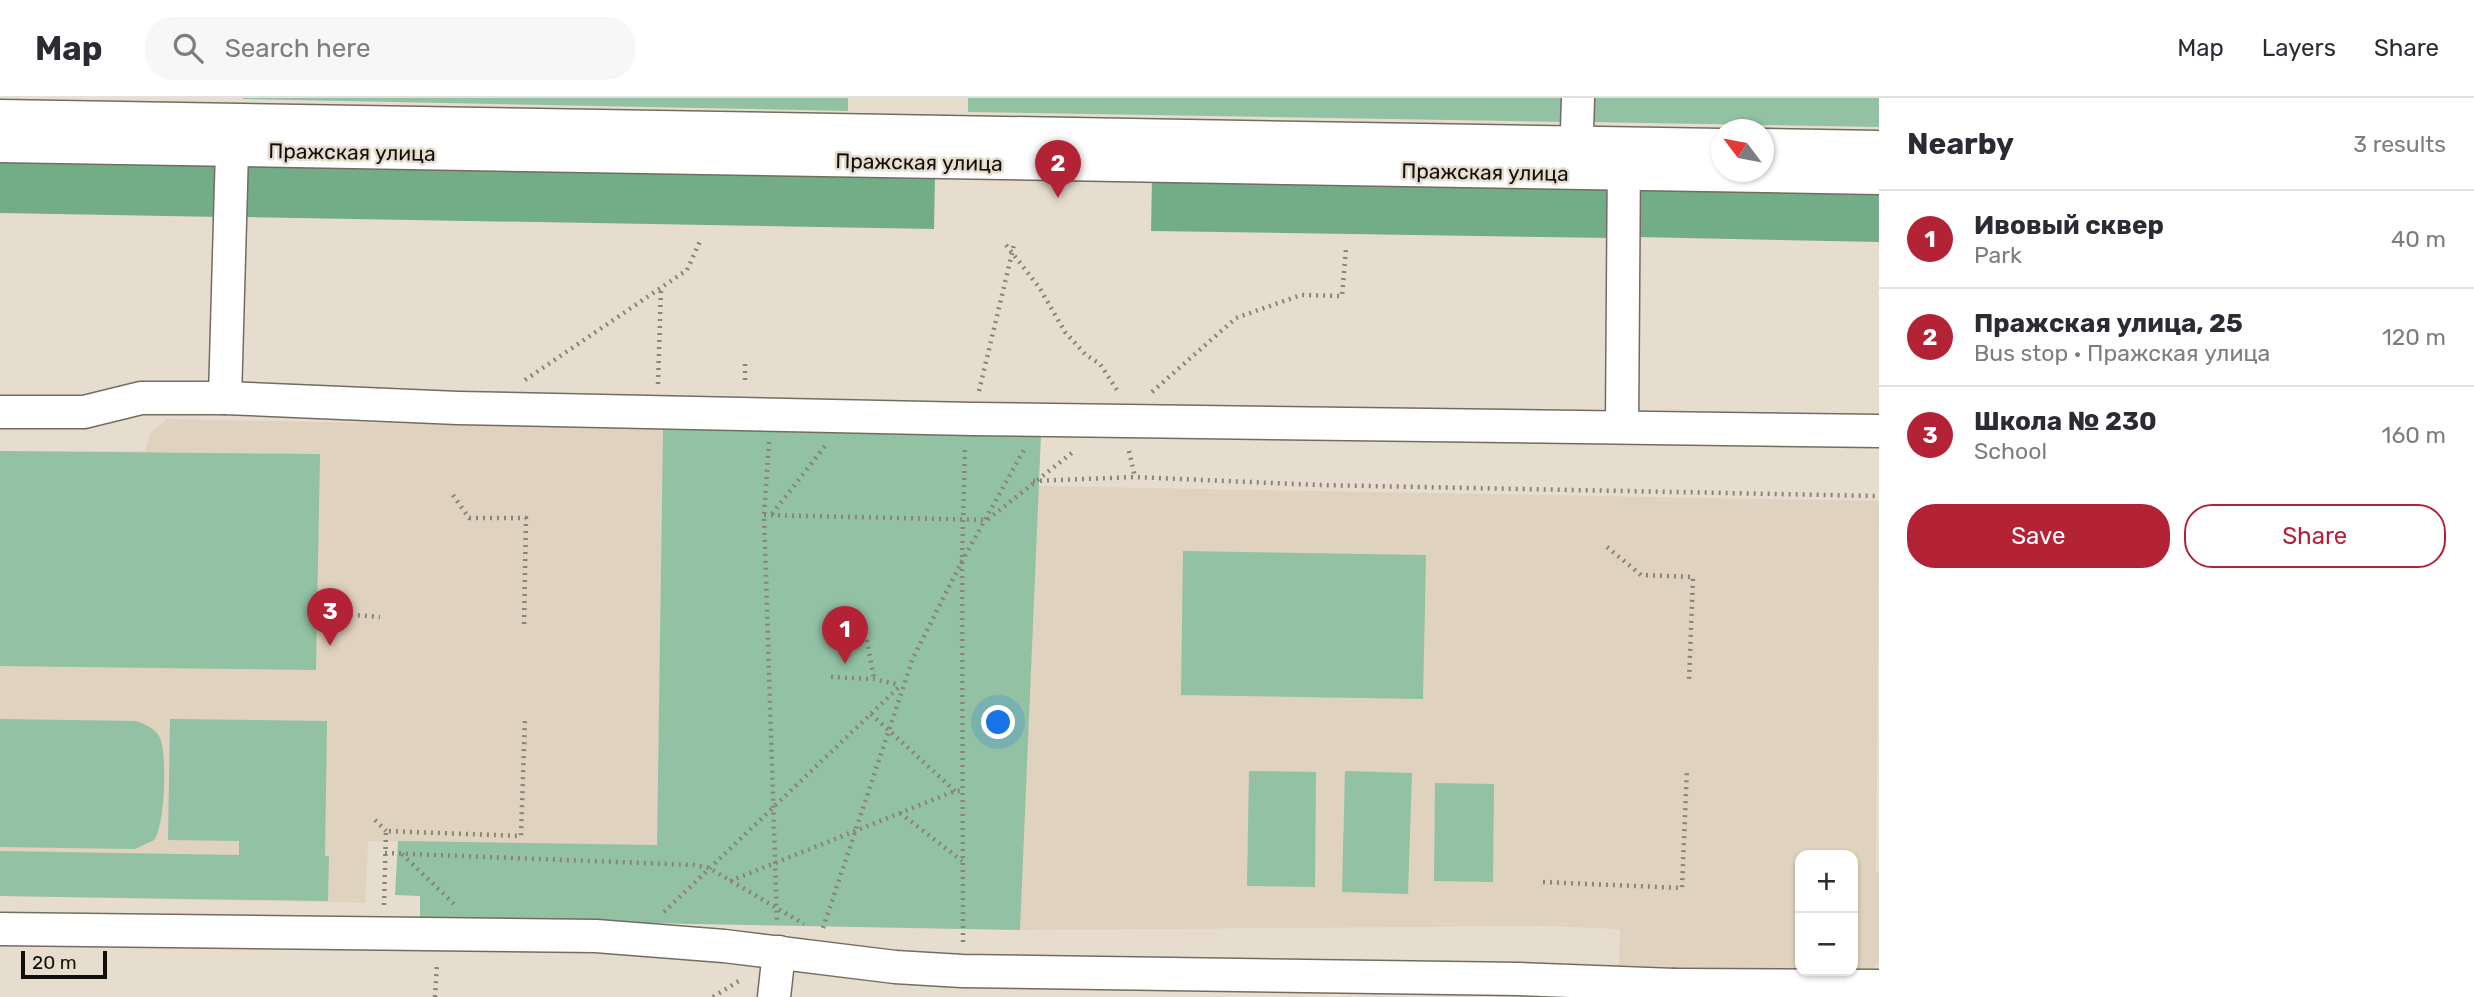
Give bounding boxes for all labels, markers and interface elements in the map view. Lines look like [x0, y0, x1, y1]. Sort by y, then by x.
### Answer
search box [145, 17, 635, 80]
text: Map [35, 29, 103, 68]
icon: search [169, 29, 207, 67]
text: Search here [225, 33, 370, 64]
text: Map [2177, 34, 2224, 62]
text: Layers [2262, 34, 2336, 62]
text: Share [2374, 34, 2439, 62]
north arrow [1711, 119, 1774, 182]
text: Nearby [1907, 126, 2014, 162]
text: 3 results [2353, 130, 2446, 158]
street label: Пражская улица [268, 138, 436, 166]
pin: 2 [1035, 140, 1081, 198]
street label: Пражская улица [835, 148, 1003, 176]
street label: Пражская улица [1401, 158, 1569, 186]
text: Ивовый сквер [1974, 210, 2164, 241]
text: 1 [1924, 225, 1936, 253]
text: 40 m [2391, 225, 2446, 253]
text: Park [1974, 241, 2022, 269]
text: Пражская улица, 25 [1974, 308, 2243, 339]
text: 2 [1923, 323, 1937, 351]
text: 120 m [2382, 323, 2446, 351]
text: Bus stop · Пражская улица [1974, 339, 2270, 367]
text: Школа № 230 [1974, 406, 2157, 437]
text: 3 [1922, 421, 1938, 449]
text: 160 m [2382, 421, 2446, 449]
text: School [1974, 437, 2047, 465]
button: Save [1907, 504, 2170, 568]
button: Share [2184, 504, 2446, 568]
pin: 3 [307, 588, 353, 646]
pin: 1 [822, 606, 868, 664]
your location [981, 705, 1015, 739]
map controls [1795, 850, 1858, 976]
button: + [1795, 850, 1858, 913]
button: − [1795, 913, 1858, 976]
scale bar [21, 948, 107, 980]
text: 20 m [32, 951, 77, 974]

